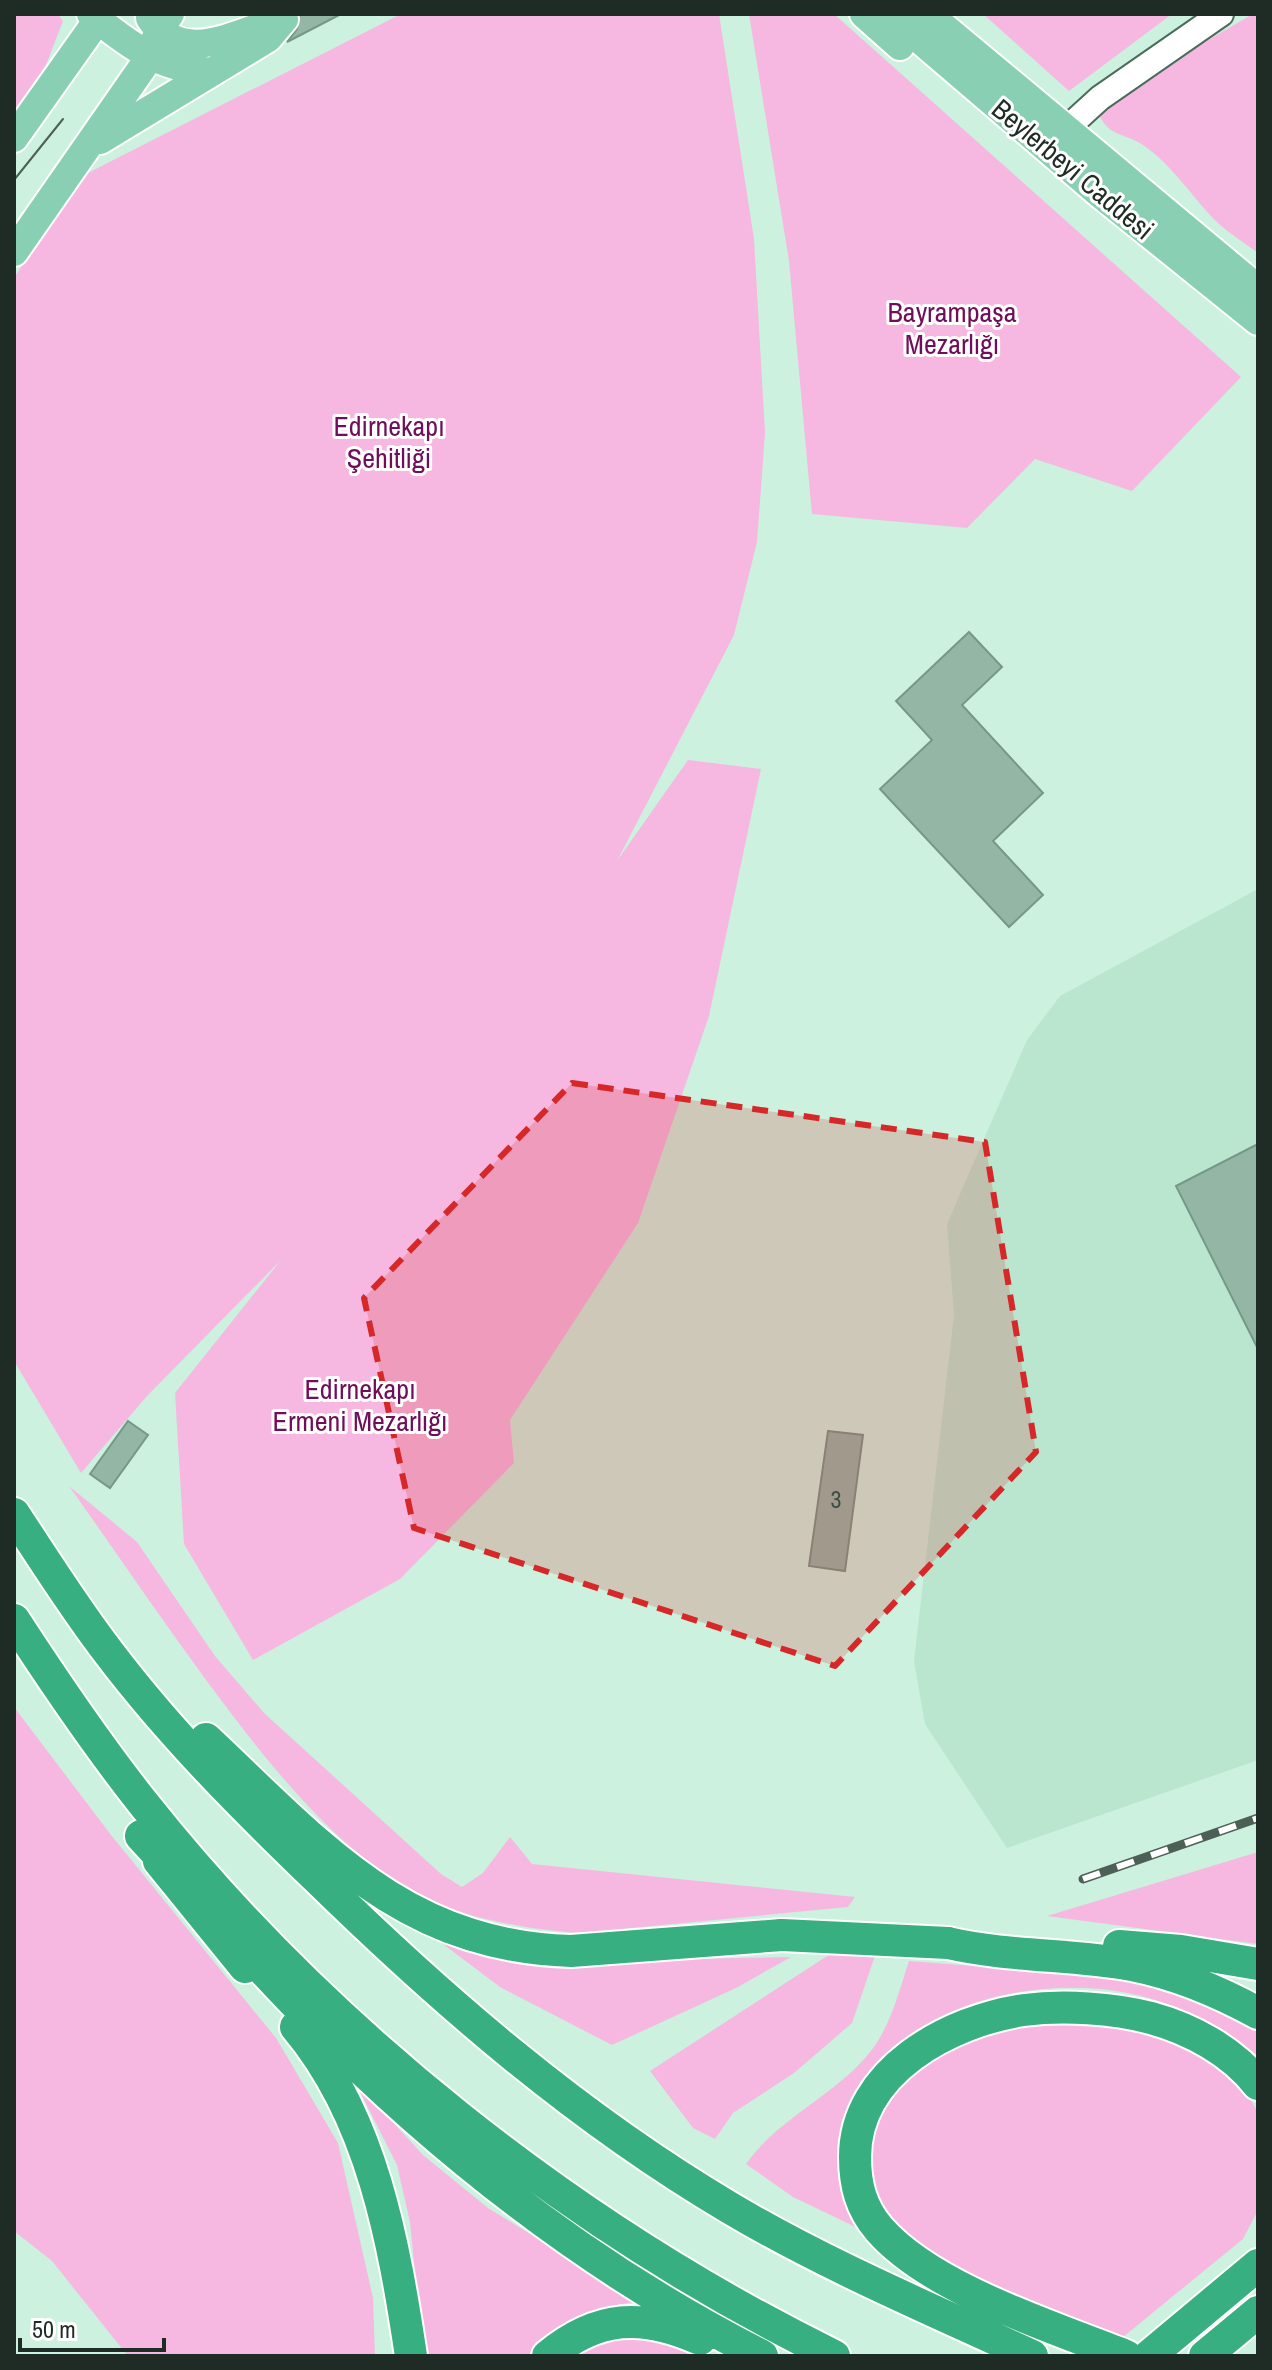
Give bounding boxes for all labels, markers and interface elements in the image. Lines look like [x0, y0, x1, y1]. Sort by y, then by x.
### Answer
street label: Beylerbeyi Caddesi [984, 90, 1162, 248]
park label: Bayrampaşa Mezarlığı [888, 293, 1017, 363]
park label: Edirnekapı Şehitliği [333, 407, 445, 477]
park label: Edirnekapı Ermeni Mezarlığı [273, 1370, 447, 1440]
house number: 3 [831, 1483, 841, 1515]
scale bar [20, 2302, 164, 2352]
text: 50 m [32, 2313, 76, 2345]

